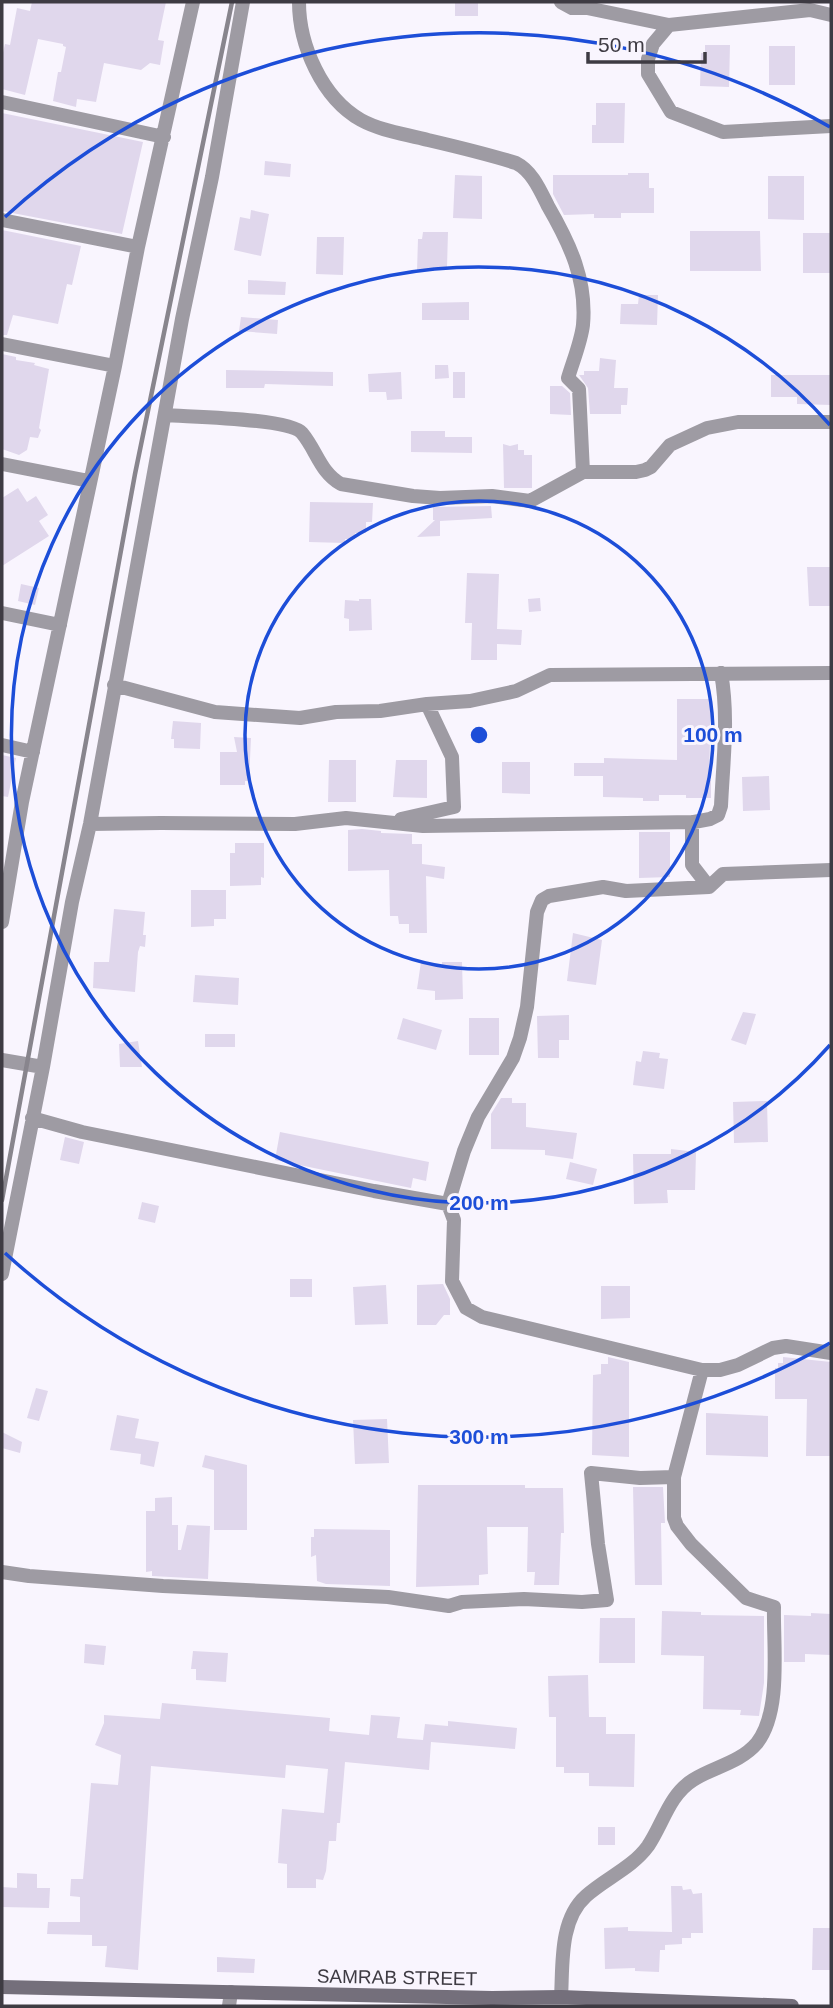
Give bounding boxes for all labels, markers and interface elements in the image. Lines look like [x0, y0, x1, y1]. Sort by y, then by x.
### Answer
scale bar [588, 21, 705, 65]
text: 50 m [598, 33, 645, 56]
centre of rings [467, 723, 491, 747]
text: 100 m [683, 723, 743, 746]
text: 200 m [449, 1191, 509, 1214]
text: 300 m [449, 1425, 509, 1448]
street label: SAMRAB STREET [317, 1966, 478, 1989]

